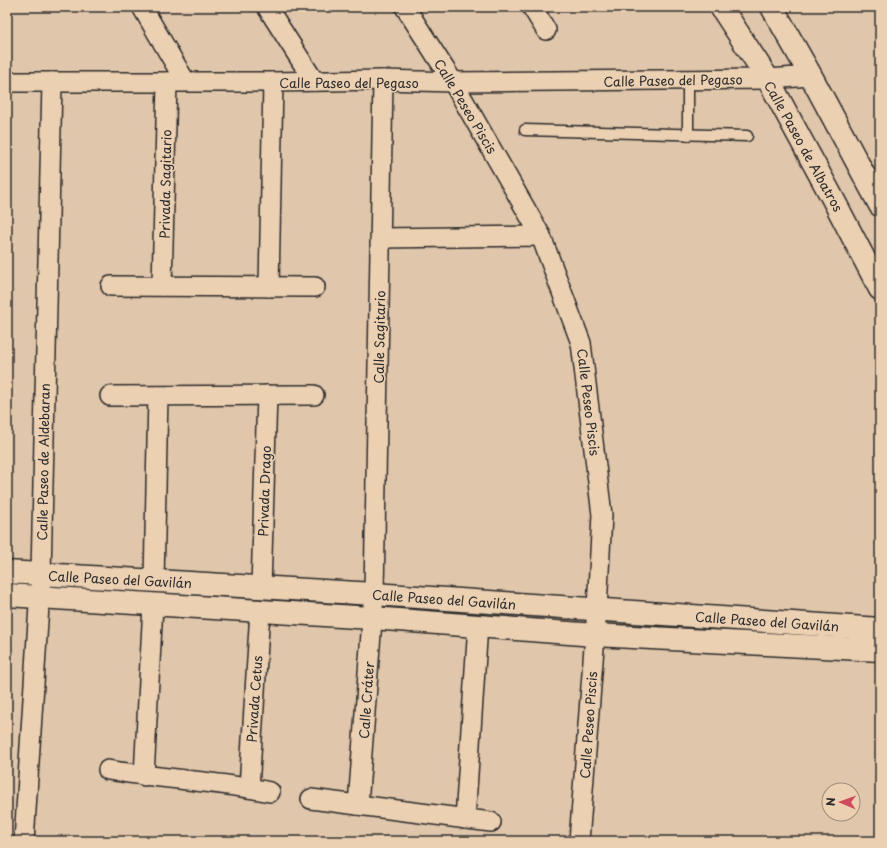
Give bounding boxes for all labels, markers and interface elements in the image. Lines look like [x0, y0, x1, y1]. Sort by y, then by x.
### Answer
street label: Calle Peseo Piscis [430, 55, 502, 157]
street label: Calle Paseo del Pegaso [603, 69, 743, 91]
street label: Calle Paseo del Pegaso [279, 73, 419, 92]
street label: Calle Paseo de Albatros [760, 77, 848, 215]
street label: Privada Sagitario [155, 129, 175, 239]
street label: Calle Sagitario [369, 290, 389, 384]
street label: Calle Peseo Piscis [573, 347, 605, 457]
street label: Calle Paseo de Aldebaran [32, 383, 54, 541]
street label: Privada Drago [253, 445, 275, 537]
street label: Calle Paseo del Gavilán [47, 566, 193, 592]
street label: Calle Paseo del Gavilán [371, 584, 517, 614]
street label: Calle Paseo del Gavilán [694, 606, 840, 636]
street label: Privada Cetus [241, 655, 267, 743]
street label: Calle Cráter [354, 660, 378, 739]
street label: Calle Peseo Piscis [575, 671, 601, 779]
north arrow [821, 782, 861, 822]
text: N [822, 797, 839, 806]

